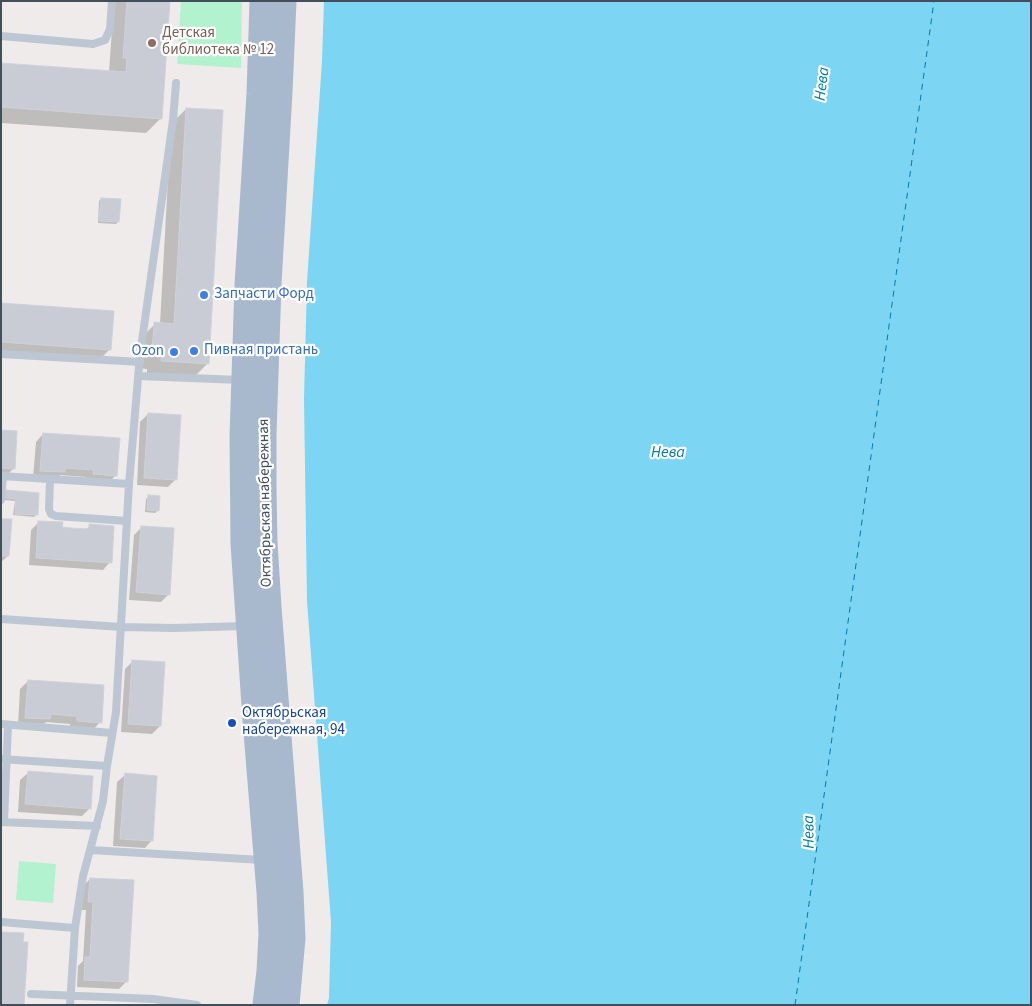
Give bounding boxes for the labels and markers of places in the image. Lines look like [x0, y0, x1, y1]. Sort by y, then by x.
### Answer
place label: Детская библиотека № 12 [162, 25, 274, 60]
marker: Детская библиотека № 12 [146, 37, 158, 49]
place label: Запчасти Форд [214, 286, 314, 304]
marker: Запчасти Форд [198, 289, 210, 301]
place label: Пивная пристань [204, 342, 318, 360]
place label: Ozon [132, 343, 164, 361]
marker: Пивная пристань [188, 345, 200, 357]
marker: Ozon [168, 346, 180, 358]
place label: Октябрьская набережная, 94 [242, 705, 345, 740]
marker: Октябрьская набережная, 94 [226, 717, 238, 729]

